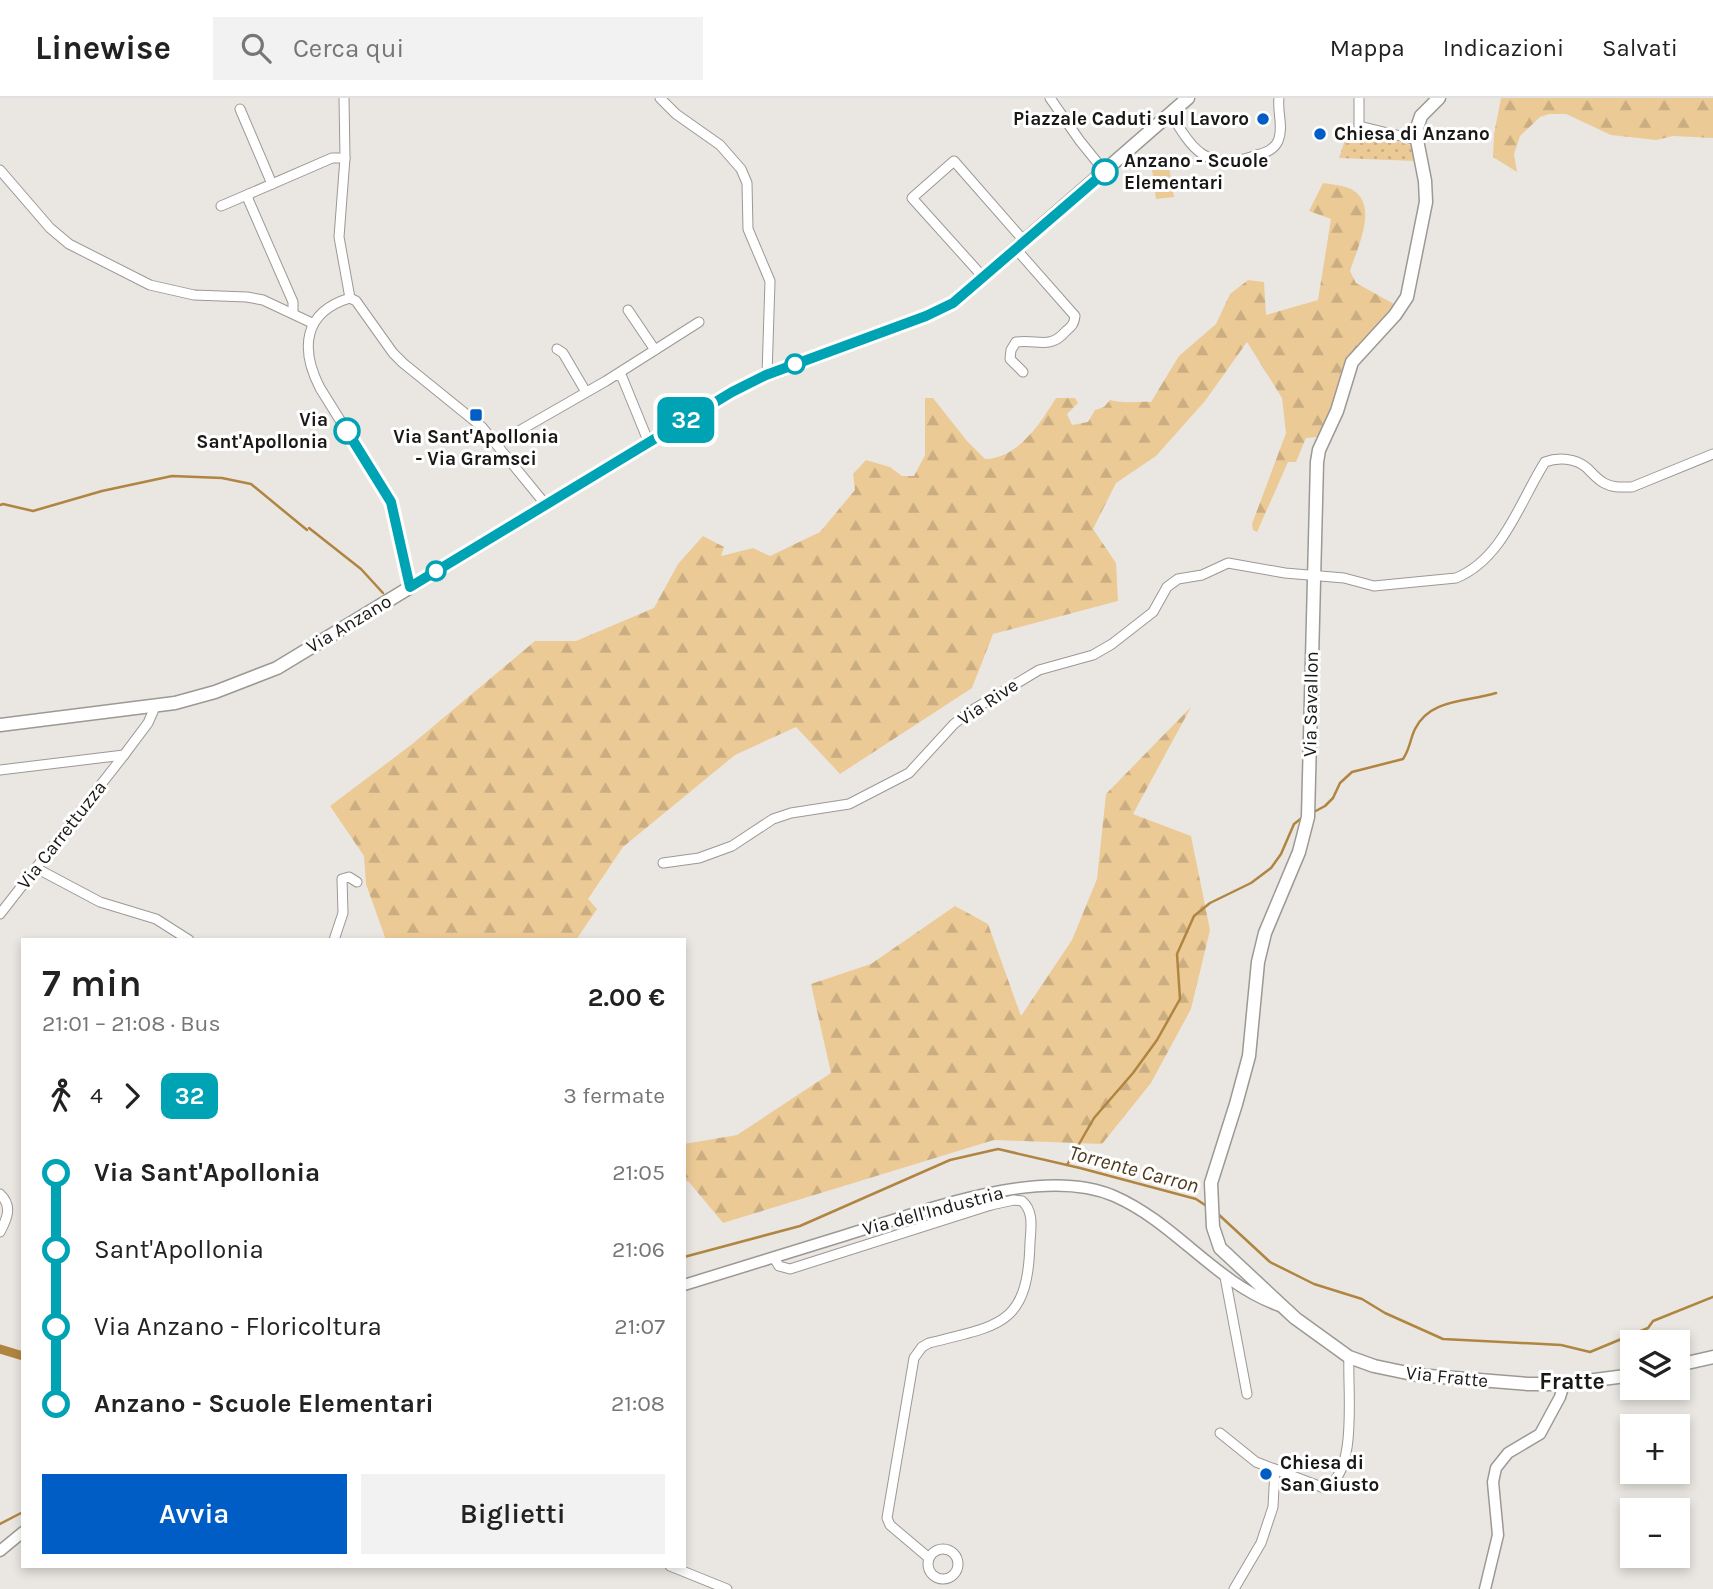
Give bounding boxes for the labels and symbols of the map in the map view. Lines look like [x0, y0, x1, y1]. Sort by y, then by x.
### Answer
place label: Piazzale Caduti sul Lavoro [1013, 108, 1249, 130]
marker: Piazzale Caduti sul Lavoro [1255, 111, 1271, 127]
place label: Chiesa di Anzano [1334, 123, 1490, 145]
marker: Chiesa di Anzano [1312, 126, 1328, 142]
place label: Anzano - Scuole Elementari [1124, 150, 1268, 194]
marker: Anzano - Scuole Elementari [1092, 159, 1118, 185]
unlabelled marker [785, 354, 805, 374]
line badge: 32 [654, 397, 718, 443]
marker: Via Sant'Apollonia - Via Gramsci [468, 407, 484, 423]
place label: Via Sant'Apollonia [196, 409, 328, 453]
marker: Via Sant'Apollonia [334, 418, 360, 444]
place label: Via Sant'Apollonia - Via Gramsci [393, 426, 559, 470]
unlabelled marker [426, 561, 446, 581]
street label: Via Anzano [303, 590, 395, 658]
street label: Via Savallon [1299, 651, 1323, 757]
street label: Via Rive [954, 674, 1022, 730]
street label: Via Carrettuzza [13, 777, 111, 893]
water label: Torrente Carron [1066, 1140, 1202, 1198]
street label: Via dell'Industria [860, 1182, 1006, 1240]
street label: Via Fratte [1405, 1362, 1489, 1392]
district label: Fratte [1539, 1368, 1605, 1395]
place label: Chiesa di San Giusto [1280, 1452, 1379, 1496]
marker: Chiesa di San Giusto [1258, 1466, 1274, 1482]

